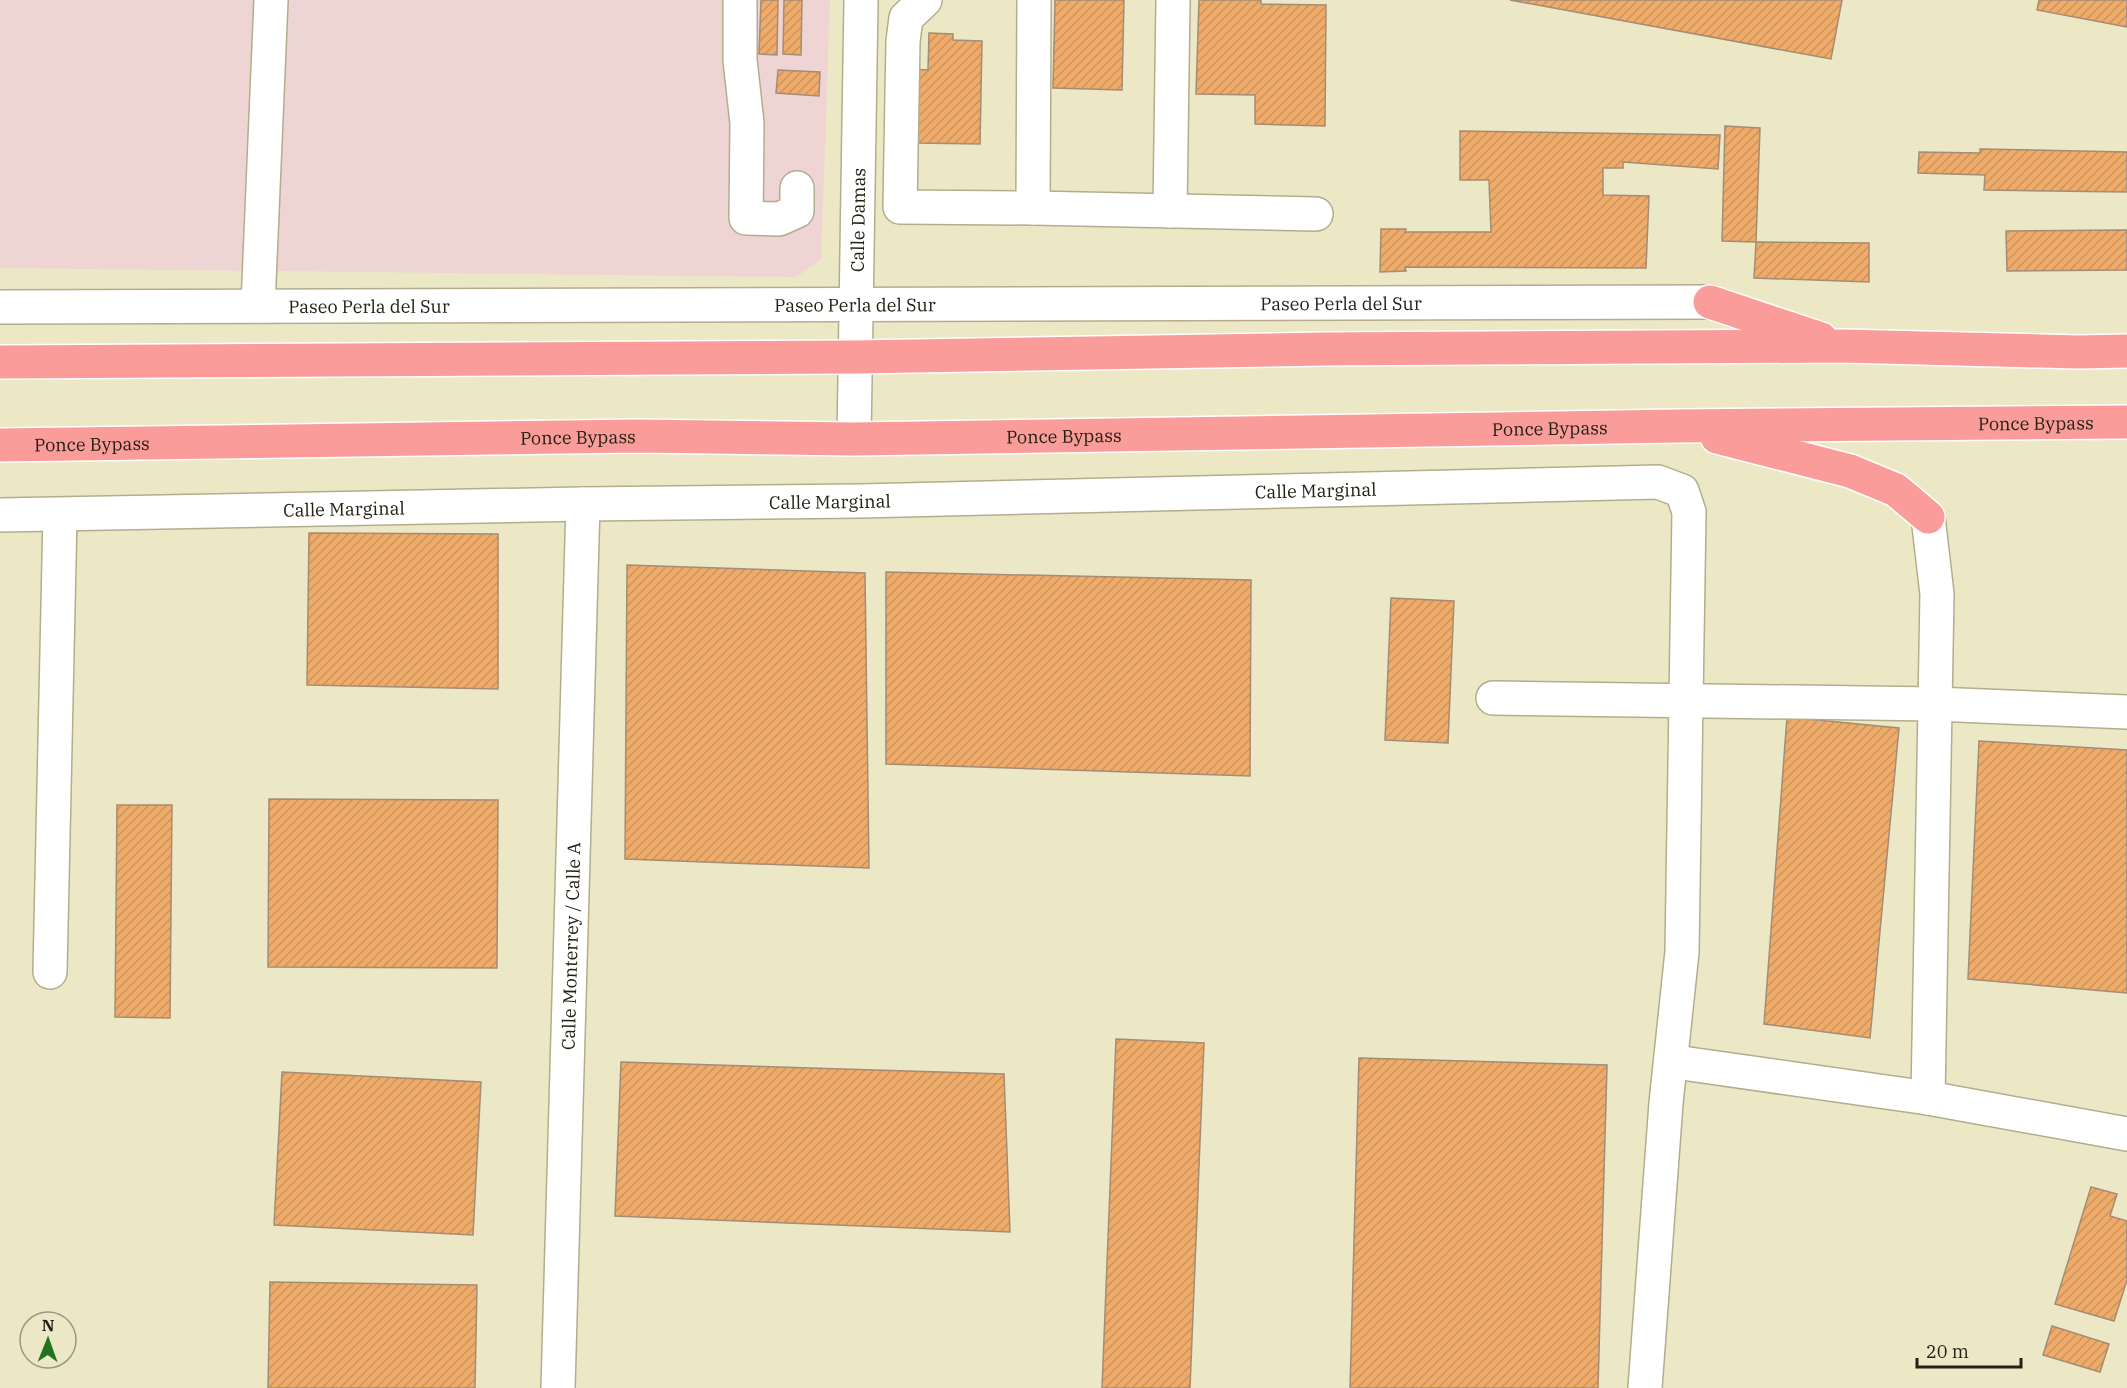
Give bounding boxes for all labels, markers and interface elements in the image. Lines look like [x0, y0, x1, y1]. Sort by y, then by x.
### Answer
street label: Calle Damas [845, 168, 870, 272]
street label: Paseo Perla del Sur [1260, 291, 1422, 315]
street label: Paseo Perla del Sur [774, 293, 936, 316]
street label: Paseo Perla del Sur [288, 294, 450, 318]
street label: Ponce Bypass [1978, 411, 2094, 435]
street label: Ponce Bypass [1492, 416, 1608, 440]
street label: Ponce Bypass [1006, 423, 1122, 448]
street label: Ponce Bypass [520, 425, 636, 449]
street label: Ponce Bypass [34, 431, 150, 456]
street label: Calle Marginal [1255, 477, 1377, 503]
street label: Calle Marginal [769, 489, 891, 513]
street label: Calle Marginal [283, 496, 405, 521]
street label: Calle Monterrey / Calle A [556, 841, 585, 1050]
north arrow [18, 1310, 78, 1370]
text: N [42, 1315, 55, 1335]
scale bar [1917, 1331, 2020, 1369]
text: 20 m [1926, 1340, 1969, 1363]

